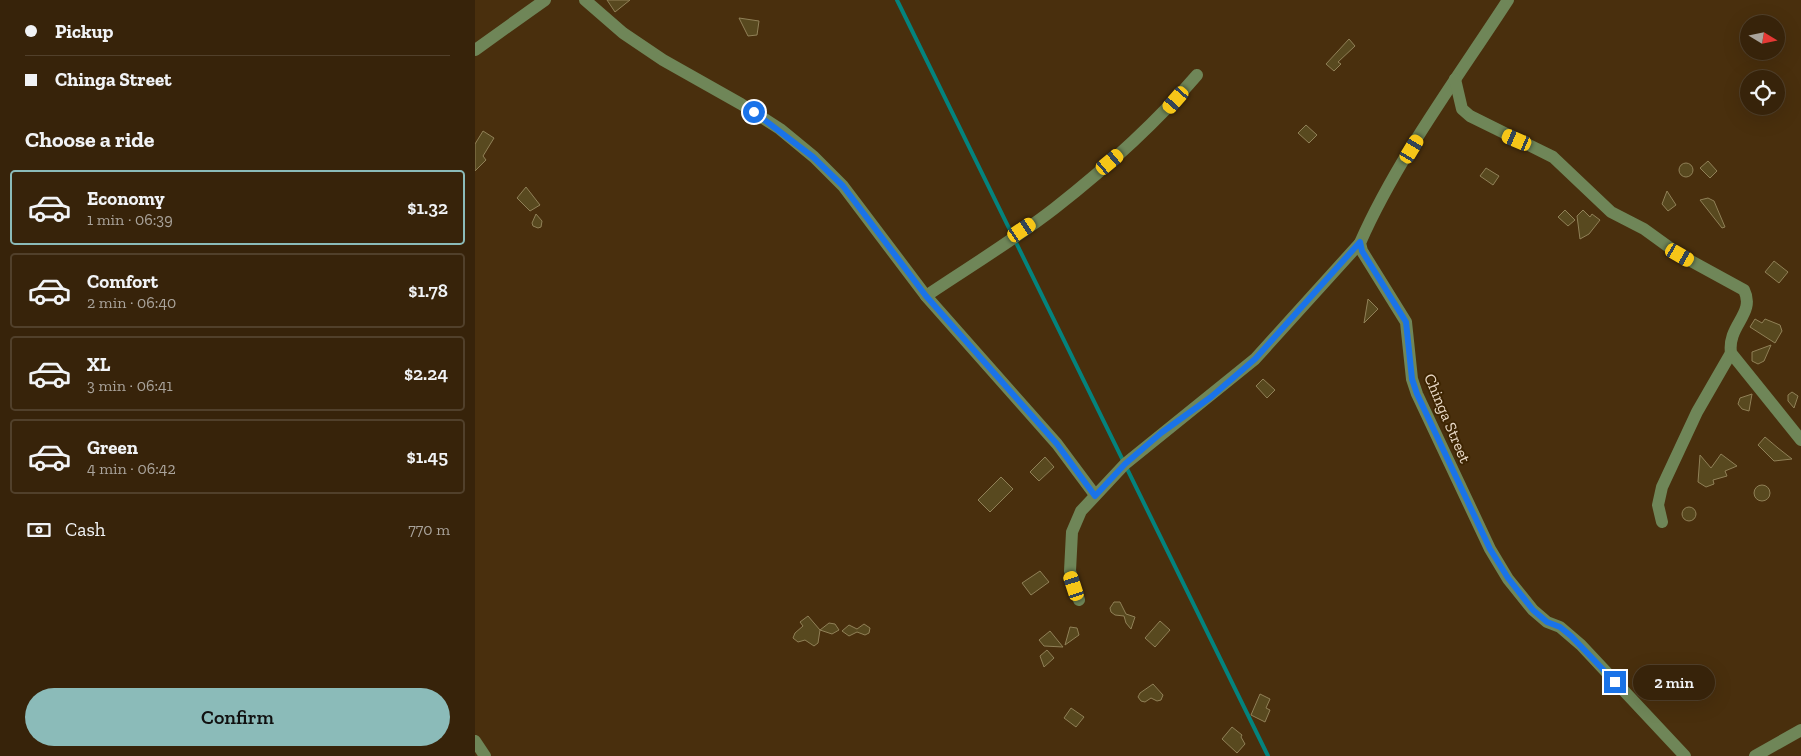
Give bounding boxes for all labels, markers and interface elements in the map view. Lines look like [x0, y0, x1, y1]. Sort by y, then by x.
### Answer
north arrow [1740, 15, 1785, 60]
map controls [1740, 15, 1785, 115]
text: Pickup [55, 20, 113, 43]
text: Chinga Street [55, 68, 172, 91]
button: locate [1740, 70, 1785, 115]
car [1160, 84, 1191, 116]
route start [743, 101, 765, 123]
text: Choose a ride [25, 126, 155, 153]
car [1500, 127, 1533, 153]
car [1397, 132, 1426, 166]
car [1093, 147, 1126, 177]
icon: car [27, 185, 72, 230]
text: Economy [87, 187, 165, 210]
text: $1.32 [407, 196, 448, 219]
text: 1 min · 06:39 [87, 210, 173, 229]
car [1005, 215, 1038, 245]
car [1663, 241, 1696, 269]
icon: car [27, 268, 72, 313]
text: Comfort [87, 270, 158, 293]
text: $1.78 [408, 279, 448, 302]
text: 2 min · 06:40 [87, 293, 176, 312]
icon: car [27, 351, 72, 396]
text: XL [87, 353, 110, 376]
text: $2.24 [404, 362, 448, 385]
street label: Chinga Street [1420, 371, 1475, 466]
text: 3 min · 06:41 [87, 376, 173, 395]
icon: car [27, 434, 72, 479]
text: Green [87, 436, 138, 459]
text: $1.45 [407, 445, 448, 468]
text: 4 min · 06:42 [87, 459, 176, 478]
icon: cash [25, 516, 53, 544]
text: Cash [65, 518, 105, 541]
text: 770 m [408, 520, 450, 539]
car [1062, 569, 1085, 603]
callout: 2 min [1633, 664, 1715, 700]
route end [1604, 671, 1626, 693]
text: 2 min [1654, 673, 1694, 692]
button: Confirm [25, 688, 450, 746]

